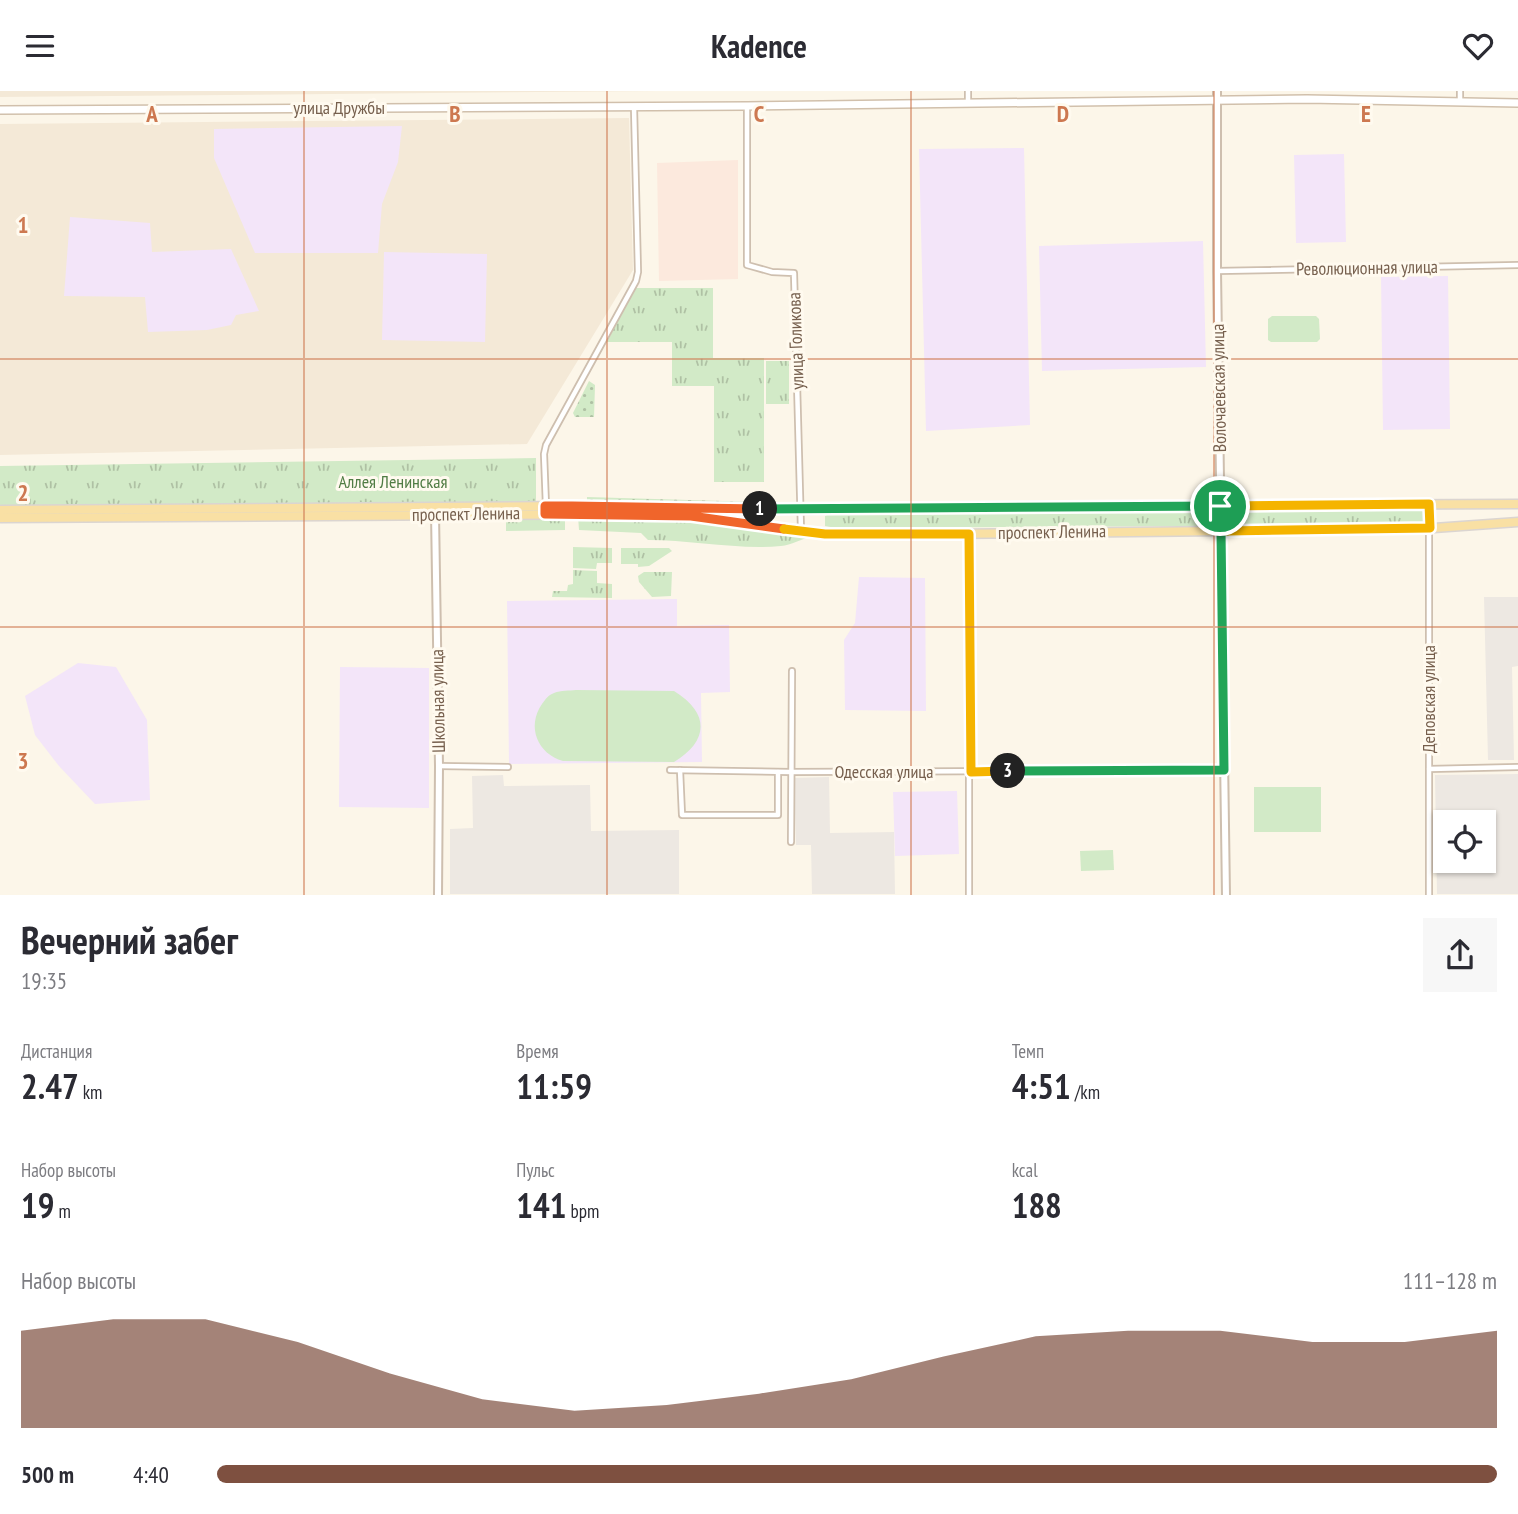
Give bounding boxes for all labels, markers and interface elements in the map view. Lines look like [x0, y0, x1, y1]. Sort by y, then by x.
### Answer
text: Kadence [711, 25, 807, 67]
icon: menu [21, 27, 59, 65]
icon: heart [1459, 27, 1497, 65]
street label: улица Дружбы [293, 96, 385, 119]
text: A [145, 99, 158, 128]
text: B [449, 99, 461, 128]
text: C [754, 99, 765, 128]
text: D [1057, 99, 1069, 128]
text: E [1361, 99, 1371, 128]
text: 1 [18, 210, 29, 239]
street label: Революционная улица [1296, 255, 1438, 280]
street label: улица Голикова [782, 292, 809, 390]
street label: Волочаевская улица [1206, 324, 1231, 452]
park label: Аллея Ленинская [339, 470, 447, 493]
pin [1190, 476, 1250, 536]
text: 2 [18, 478, 29, 507]
icon: arrive [1201, 487, 1239, 525]
pin: 1 [742, 491, 778, 527]
text: 1 [755, 496, 764, 520]
street label: проспект Ленина [412, 501, 520, 526]
street label: проспект Ленина [998, 519, 1106, 544]
street label: Деповская улица [1417, 645, 1440, 753]
street label: Школьная улица [425, 649, 450, 753]
text: 3 [18, 746, 29, 775]
pin: 3 [990, 753, 1026, 789]
text: 3 [1003, 758, 1012, 782]
street label: Одесская улица [835, 760, 933, 783]
map controls [1433, 810, 1496, 873]
button: locate [1433, 810, 1496, 873]
text: Вечерний забег [21, 915, 238, 964]
button: share [1423, 918, 1497, 992]
text: 19:35 [21, 966, 67, 995]
text: Дистанция [21, 1039, 92, 1063]
text: Время [516, 1039, 559, 1063]
text: Темп [1012, 1039, 1044, 1063]
text: 2.47 [21, 1063, 79, 1109]
text: 11:59 [516, 1063, 592, 1109]
text: 4:51 [1012, 1063, 1071, 1109]
text: km [79, 1080, 102, 1104]
text: /km [1071, 1080, 1100, 1104]
text: Набор высоты [21, 1158, 116, 1182]
text: Пульс [516, 1158, 555, 1182]
text: kcal [1012, 1158, 1038, 1182]
text: 19 [21, 1182, 54, 1228]
text: 141 [516, 1182, 567, 1228]
text: 188 [1012, 1182, 1062, 1228]
text: m [54, 1199, 71, 1223]
text: bpm [567, 1199, 599, 1223]
text: Набор высоты [21, 1266, 136, 1295]
text: 111–128 m [1403, 1266, 1497, 1295]
text: 500 m [21, 1460, 74, 1489]
text: 4:40 [133, 1460, 169, 1489]

